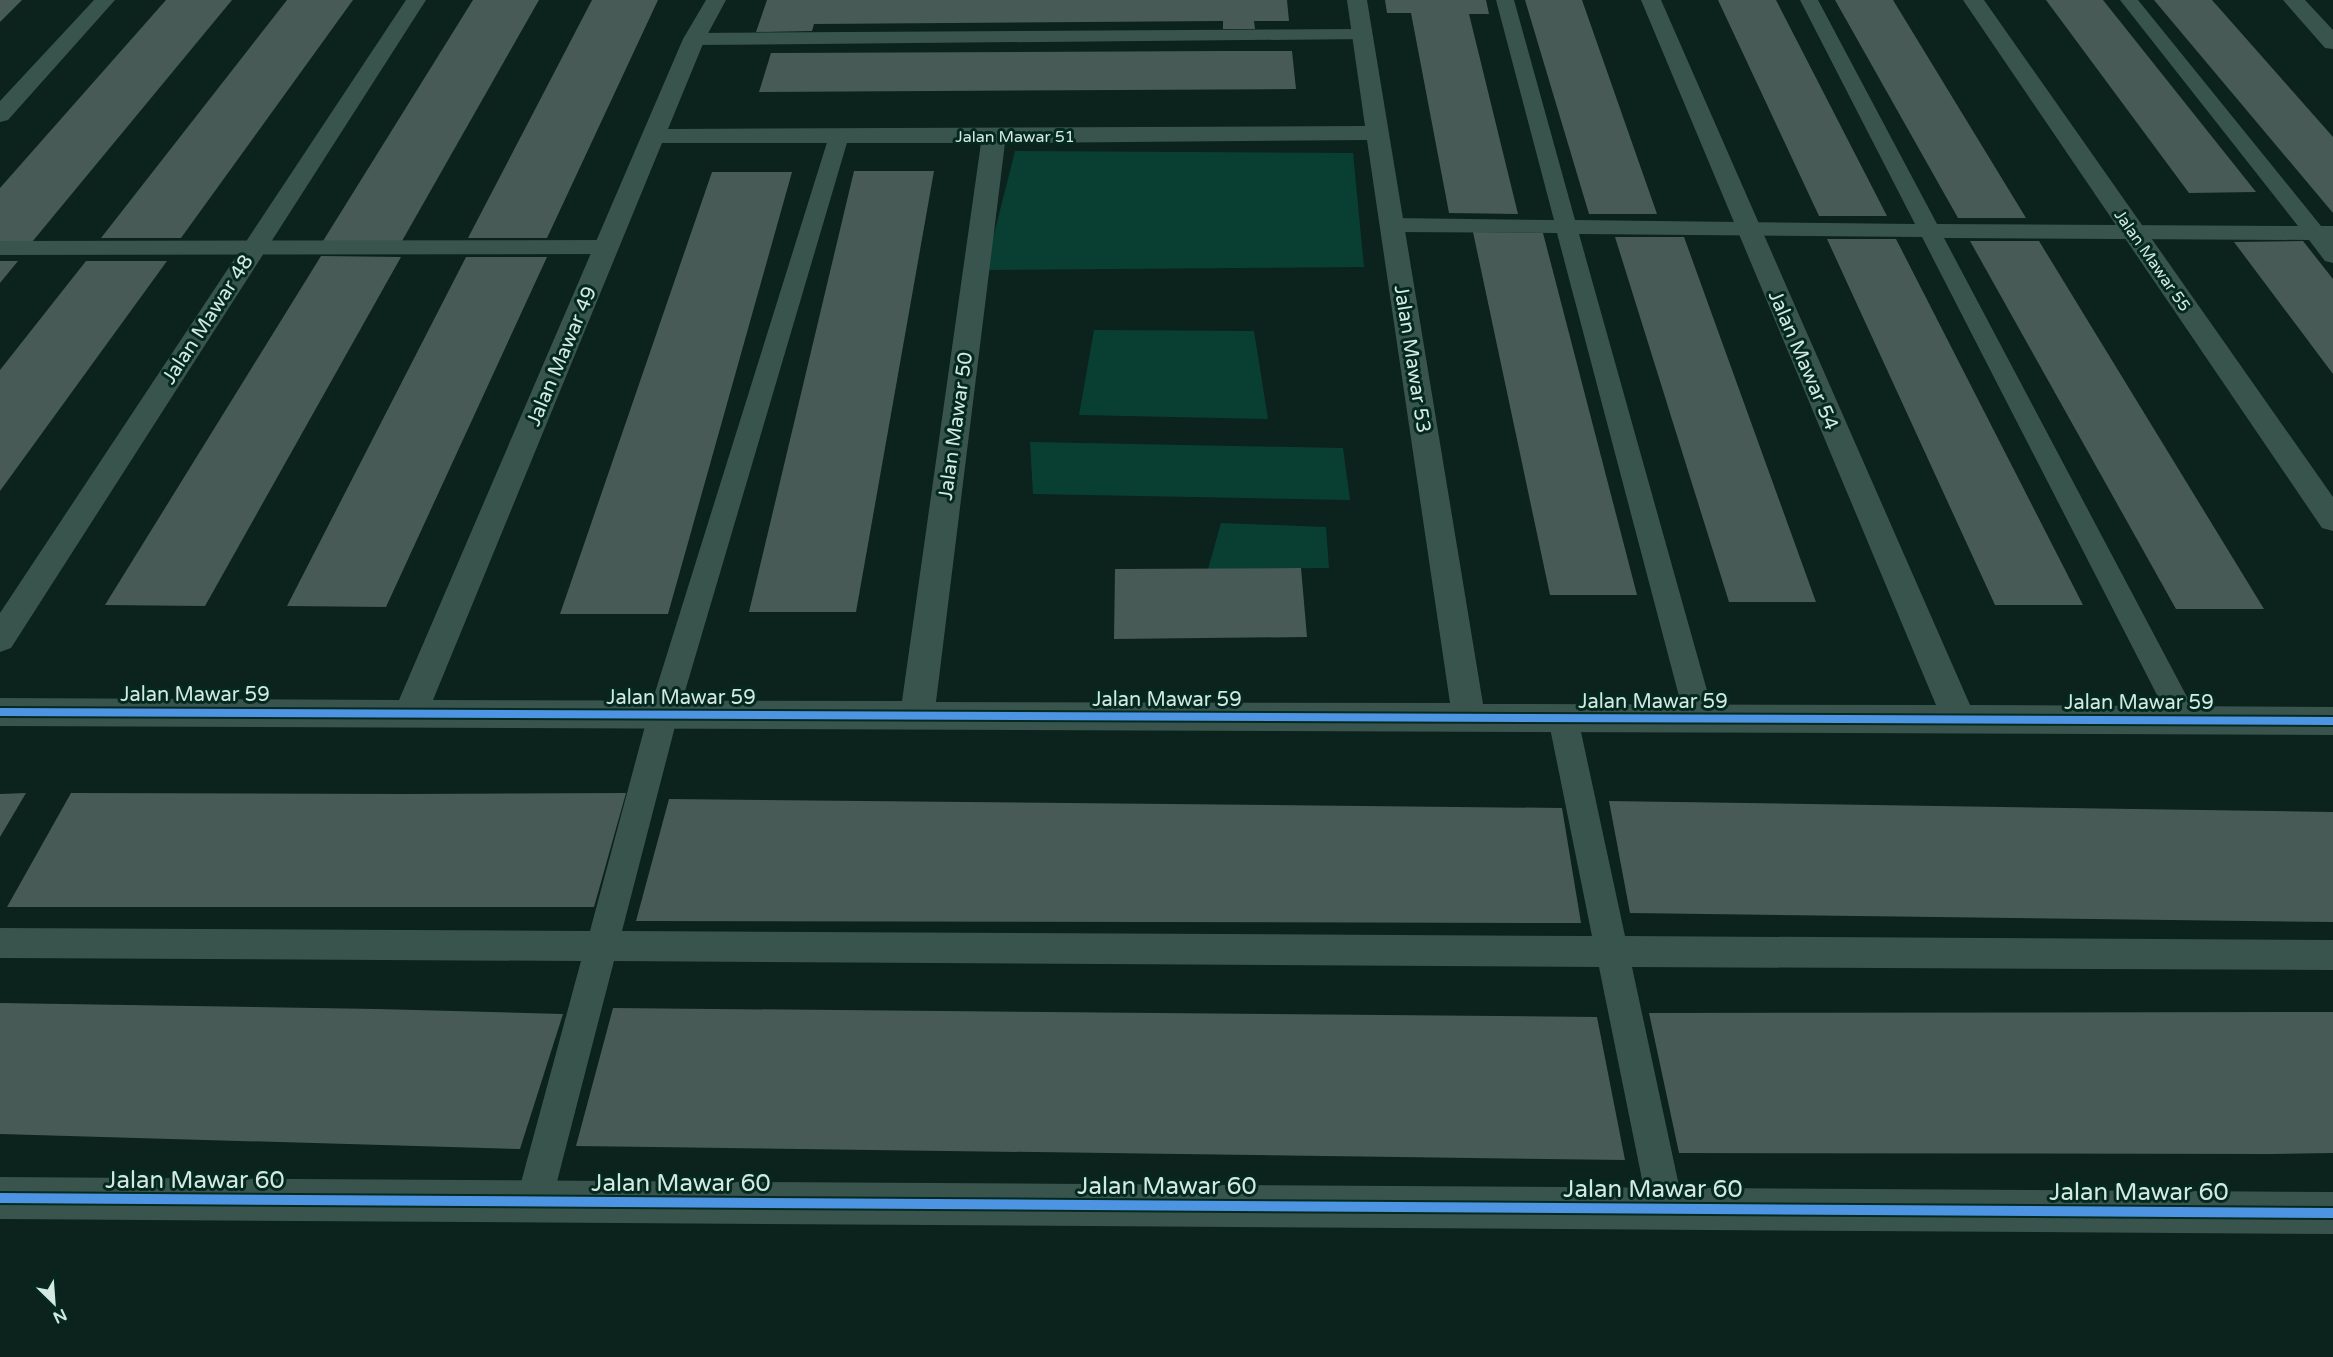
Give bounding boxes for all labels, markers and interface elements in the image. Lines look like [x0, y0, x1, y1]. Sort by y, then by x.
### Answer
street label: Jalan Mawar 51 [955, 127, 1075, 147]
street label: Jalan Mawar 55 [2110, 206, 2195, 315]
street label: Jalan Mawar 48 [157, 250, 259, 389]
street label: Jalan Mawar 49 [522, 283, 602, 430]
street label: Jalan Mawar 53 [1388, 283, 1436, 435]
street label: Jalan Mawar 54 [1763, 287, 1843, 434]
street label: Jalan Mawar 50 [934, 350, 978, 502]
street label: Jalan Mawar 59 [120, 683, 270, 707]
street label: Jalan Mawar 59 [606, 686, 756, 710]
street label: Jalan Mawar 59 [1092, 688, 1242, 712]
street label: Jalan Mawar 59 [1578, 690, 1728, 714]
street label: Jalan Mawar 59 [2064, 691, 2214, 715]
street label: Jalan Mawar 60 [105, 1166, 285, 1195]
street label: Jalan Mawar 60 [591, 1169, 771, 1198]
street label: Jalan Mawar 60 [1077, 1172, 1257, 1201]
street label: Jalan Mawar 60 [1563, 1175, 1743, 1204]
street label: Jalan Mawar 60 [2049, 1178, 2229, 1207]
north arrow [24, 1273, 84, 1333]
text: N [50, 1304, 70, 1327]

